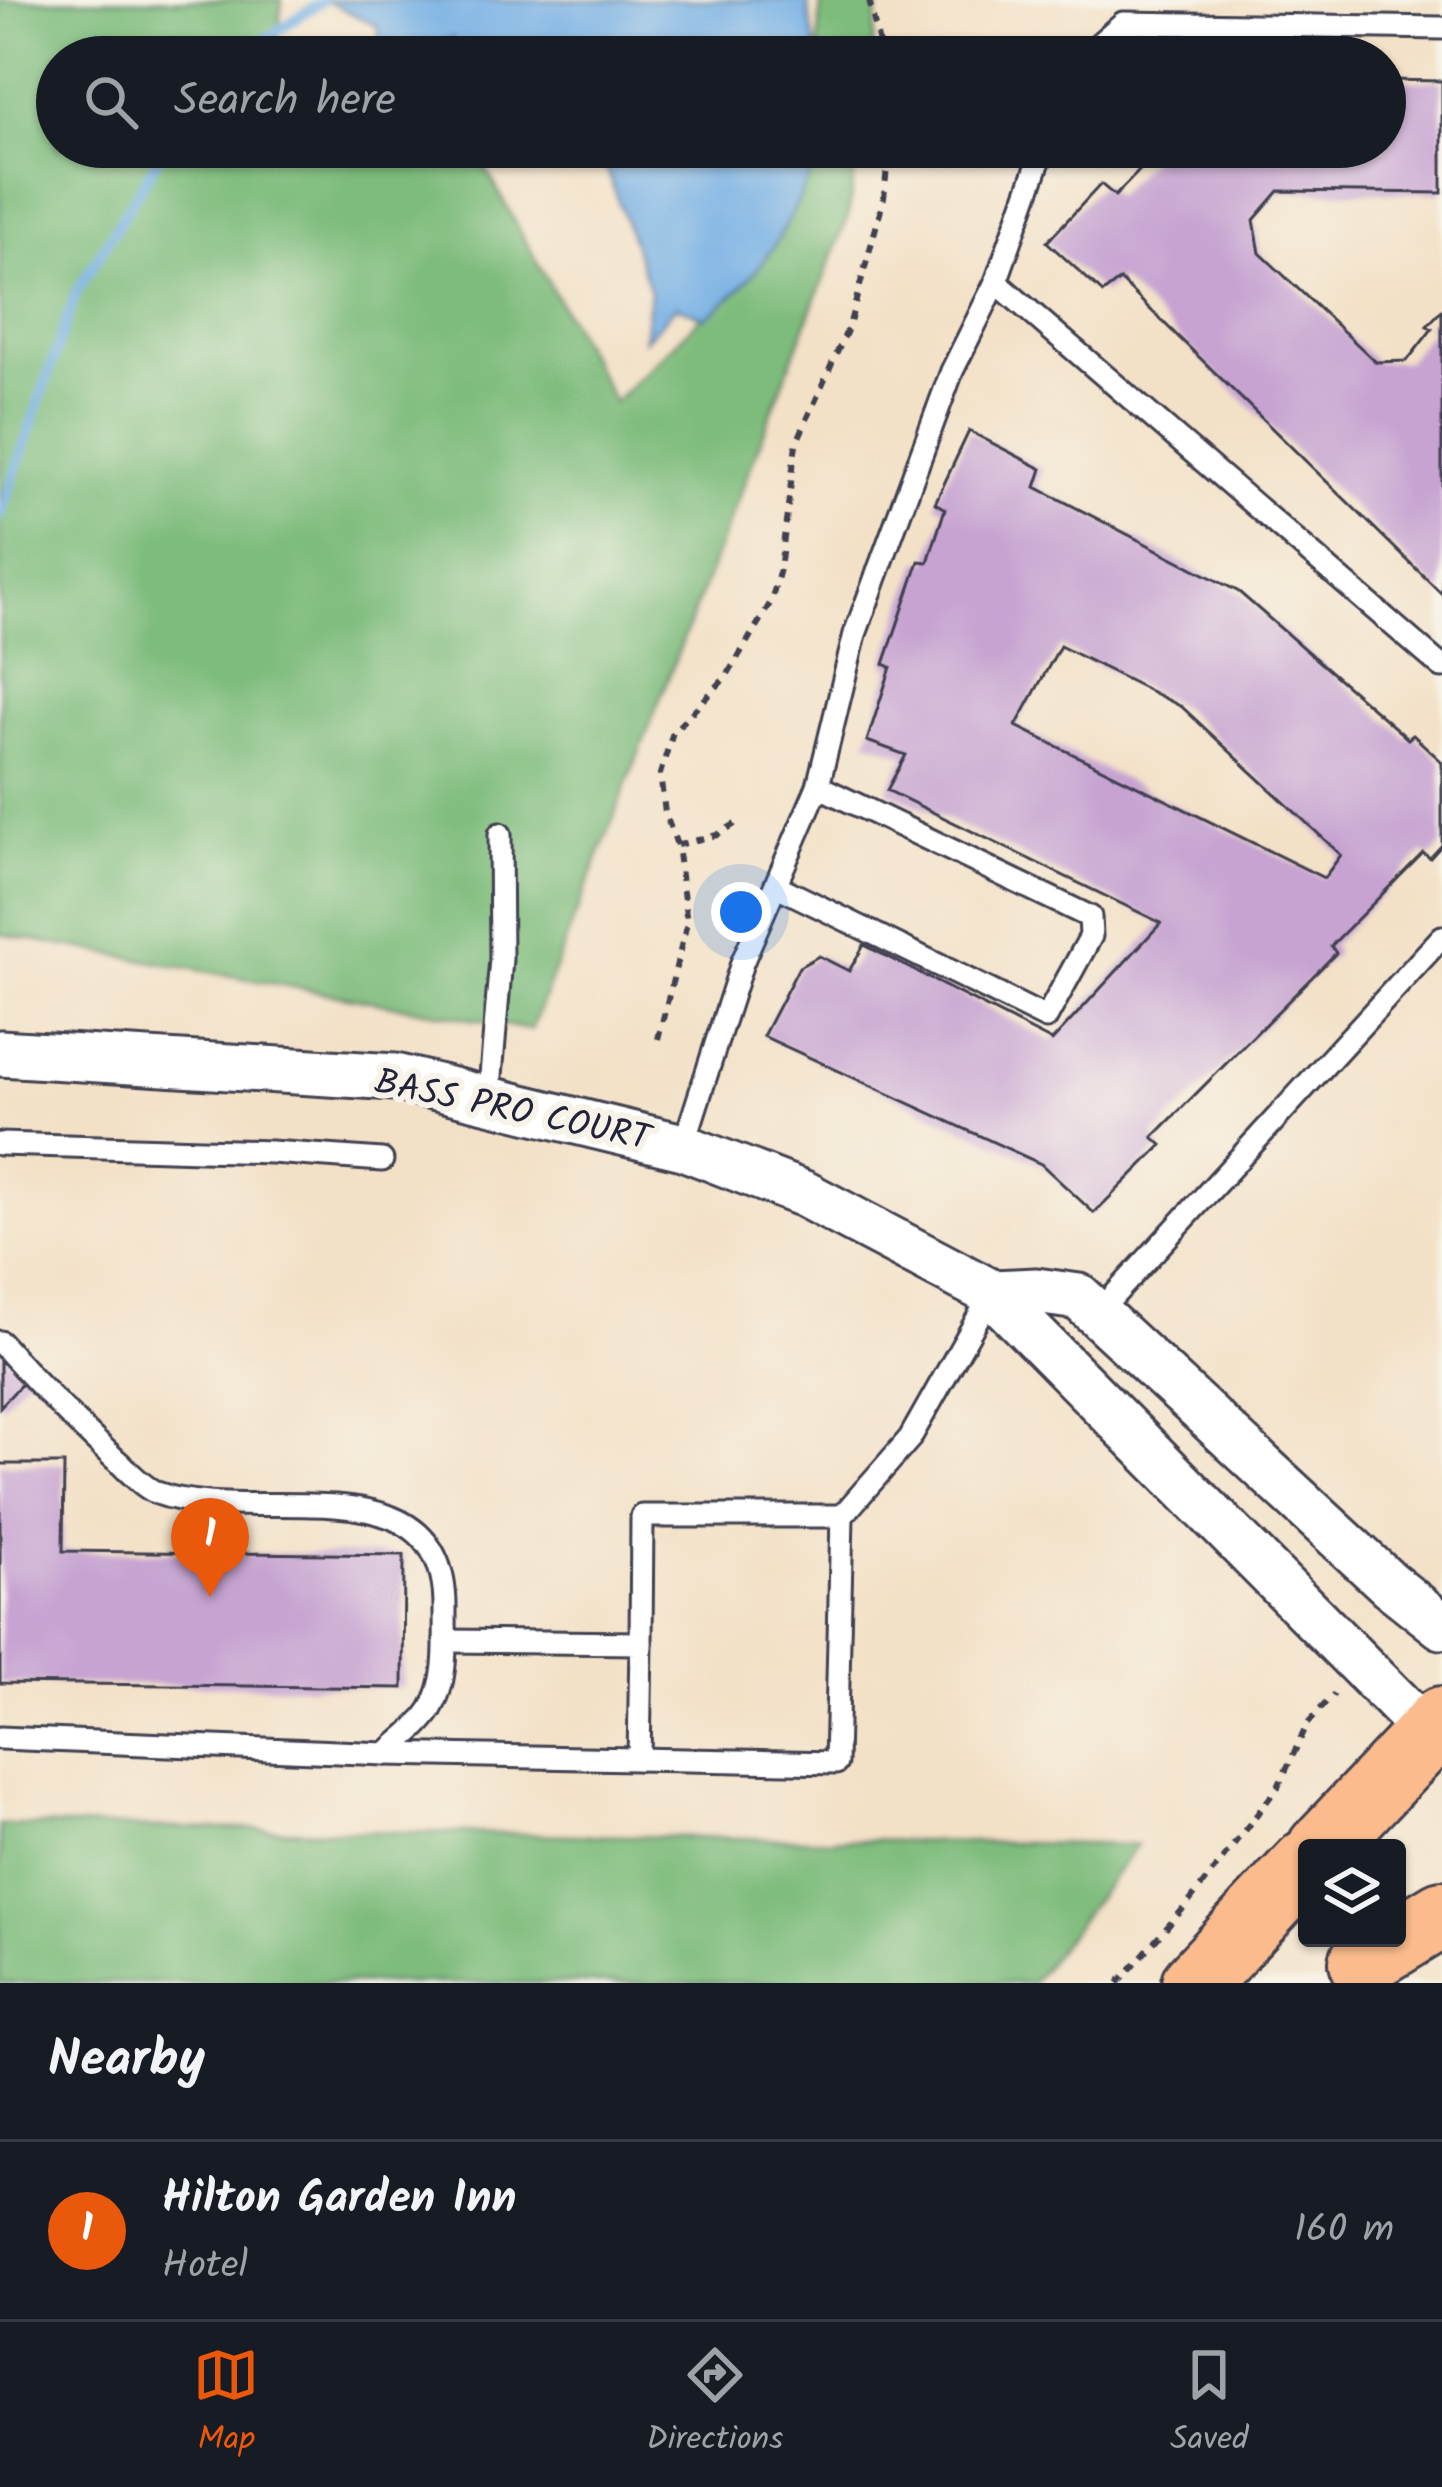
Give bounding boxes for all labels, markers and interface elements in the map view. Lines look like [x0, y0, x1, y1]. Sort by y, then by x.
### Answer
search box [36, 36, 1406, 168]
text: Search here [174, 66, 396, 138]
icon: search [78, 69, 144, 135]
your location [711, 882, 771, 942]
street label: BASS PRO COURT [369, 1054, 658, 1169]
pin: 1 [171, 1498, 249, 1597]
map controls [1298, 1839, 1406, 1947]
button: layers [1298, 1839, 1406, 1947]
text: Nearby [48, 2021, 205, 2102]
text: Hilton Garden Inn [162, 2164, 516, 2236]
text: 1 [81, 2200, 93, 2262]
text: 160 m [1294, 2200, 1394, 2262]
text: Hotel [162, 2236, 248, 2298]
tab: Map [193, 2342, 259, 2467]
tab: Directions [646, 2342, 783, 2467]
tab: Saved [1170, 2342, 1249, 2467]

